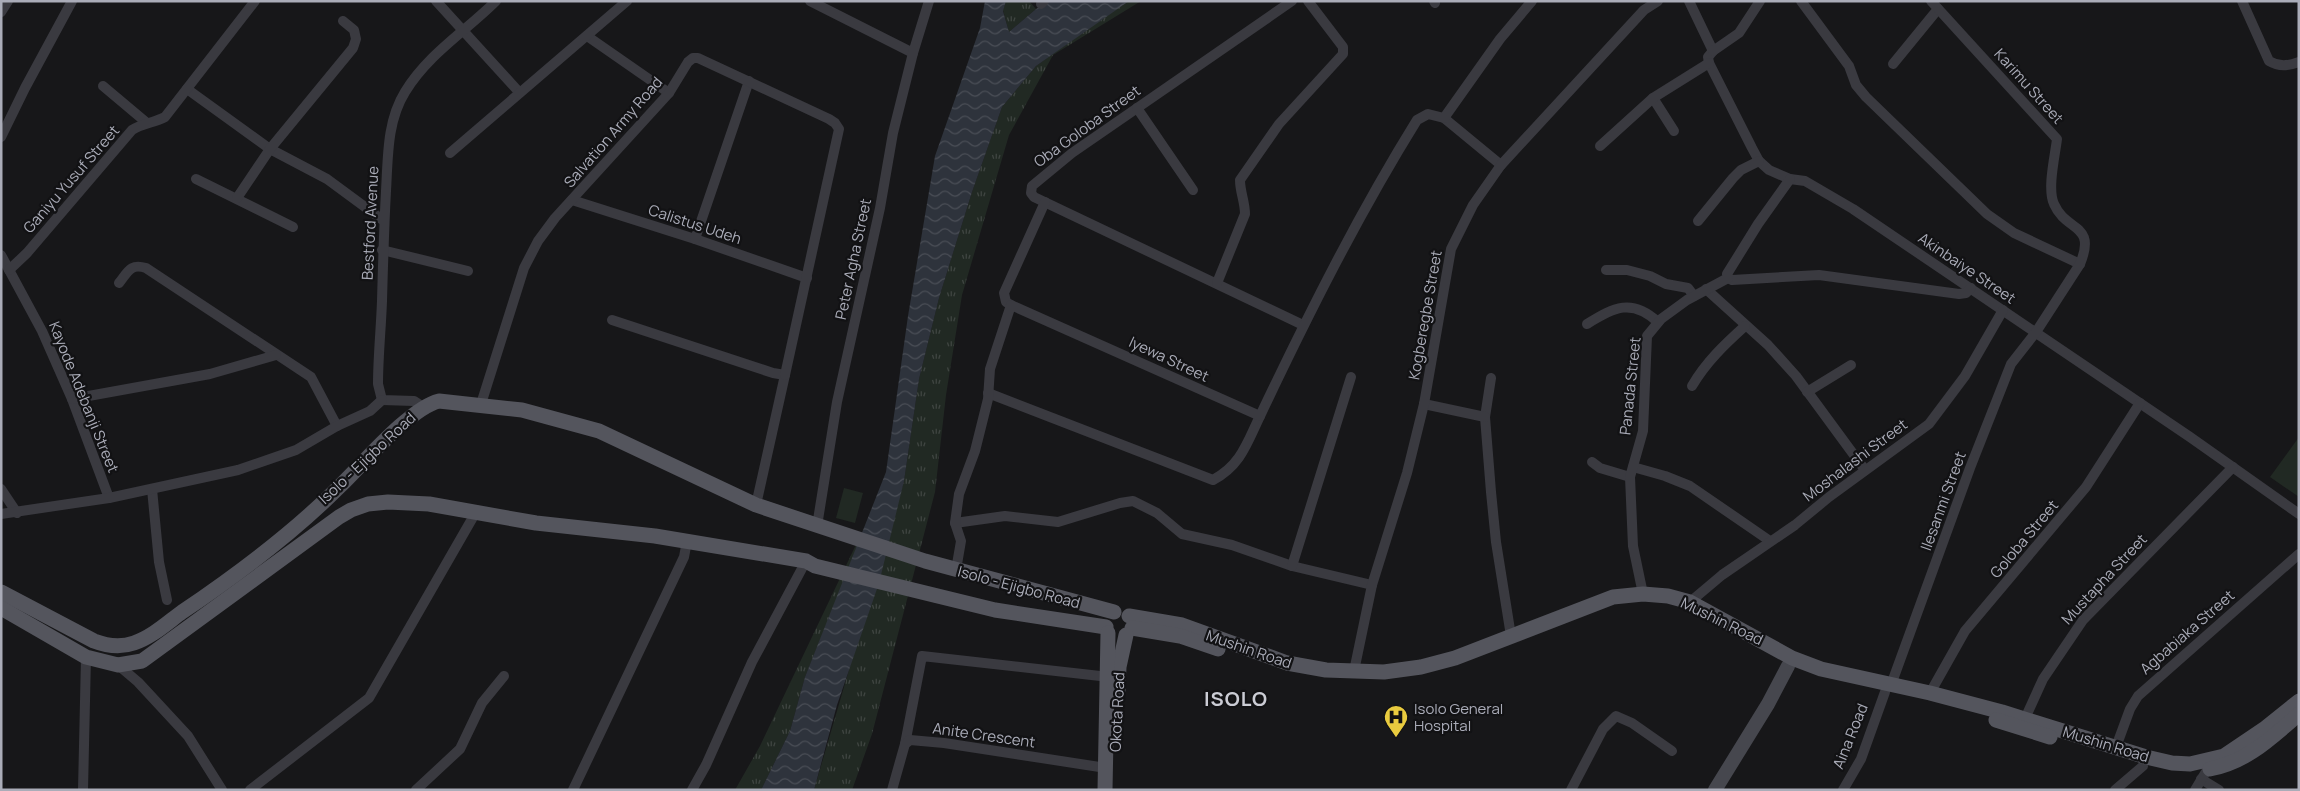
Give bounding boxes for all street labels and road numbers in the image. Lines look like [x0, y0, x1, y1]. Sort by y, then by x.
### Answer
street label: Karimu Street [1989, 44, 2069, 128]
street label: Salvation Army Road [559, 72, 667, 192]
street label: Oba Goloba Street [1029, 80, 1145, 172]
street label: Ganiyu Yusuf Street [18, 120, 124, 238]
street label: Bestford Avenue [357, 165, 383, 281]
street label: Peter Agha Street [830, 196, 876, 322]
street label: Calistus Udeh [646, 199, 744, 249]
street label: Akinbaiye Street [1914, 228, 2020, 308]
street label: Kogberegbe Street [1403, 249, 1447, 381]
street label: Kayode Adebanji Street [44, 318, 124, 476]
street label: Iyewa Street [1126, 331, 1212, 387]
street label: Panada Street [1614, 336, 1646, 436]
street label: Isolo - Ejigbo Road [314, 407, 420, 509]
street label: Moshalashi Street [1798, 414, 1912, 506]
street label: Ilesanmi Street [1915, 448, 1971, 554]
street label: Goloba Street [1985, 495, 2063, 583]
street label: Mustapha Street [2056, 529, 2152, 629]
street label: Isolo - Ejigbo Road [955, 561, 1083, 613]
street label: Agbabiaka Street [2135, 585, 2239, 679]
street label: Mushin Road [1677, 592, 1767, 650]
street label: Mushin Road [1203, 625, 1295, 673]
street label: Okota Road [1104, 672, 1130, 752]
street label: Aina Road [1827, 700, 1873, 772]
street label: Anite Crescent [931, 717, 1037, 753]
street label: Mushin Road [2060, 721, 2152, 767]

